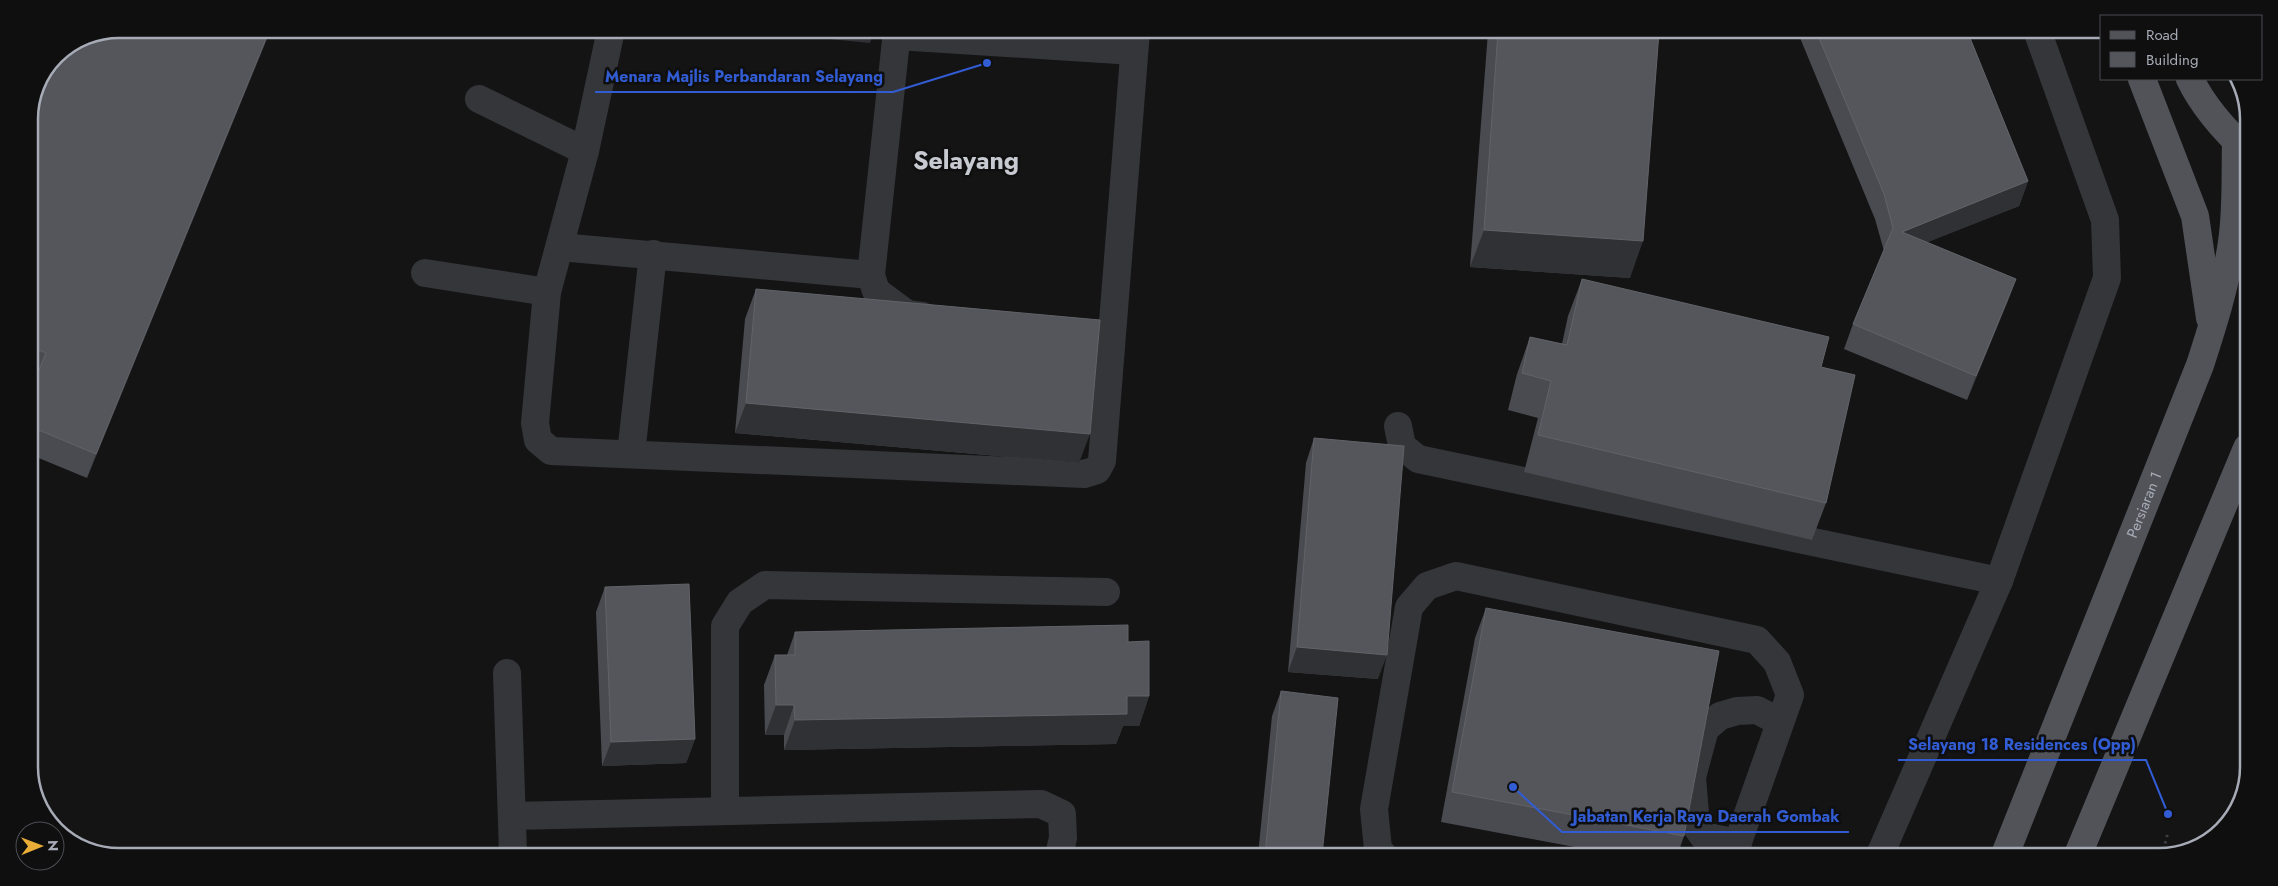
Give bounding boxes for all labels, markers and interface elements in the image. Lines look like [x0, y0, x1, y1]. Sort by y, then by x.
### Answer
legend [2100, 15, 2263, 80]
text: Road [2146, 24, 2178, 46]
text: Building [2146, 49, 2198, 71]
callout: Menara Majlis Perbandaran Selayang [595, 61, 893, 92]
text: Menara Majlis Perbandaran Selayang [605, 65, 883, 88]
district label: Selayang [913, 142, 1019, 178]
street label: Persiaran 1 [2121, 469, 2167, 541]
callout: Selayang 18 Residences (Opp) [1898, 729, 2146, 760]
text: Selayang 18 Residences (Opp) [1908, 733, 2136, 756]
callout: Jabatan Kerja Raya Daerah Gombak [1562, 801, 1849, 832]
text: Jabatan Kerja Raya Daerah Gombak [1570, 805, 1840, 828]
north arrow [15, 821, 65, 871]
text: N [43, 840, 63, 852]

